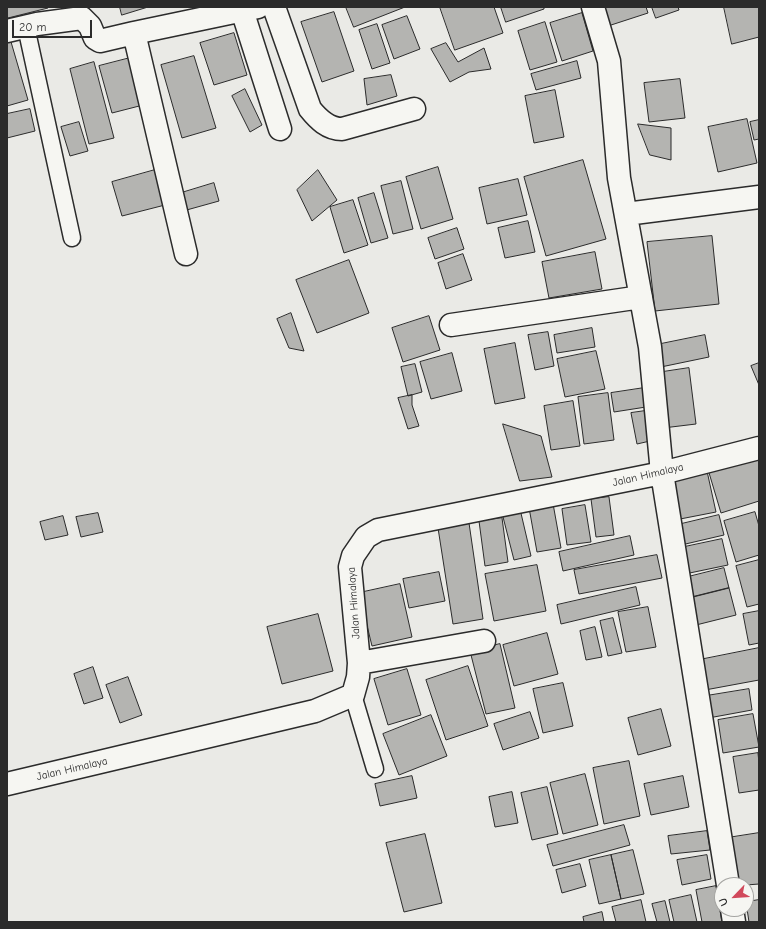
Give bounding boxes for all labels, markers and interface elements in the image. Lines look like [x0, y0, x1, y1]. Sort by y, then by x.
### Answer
scale bar [14, 12, 94, 38]
text: 20 m [19, 20, 47, 34]
street label: Jalan Himalaya [611, 460, 685, 490]
street label: Jalan Himalaya [345, 566, 363, 640]
street label: Jalan Himalaya [35, 754, 109, 784]
north arrow [714, 877, 754, 917]
text: U [716, 896, 731, 908]

